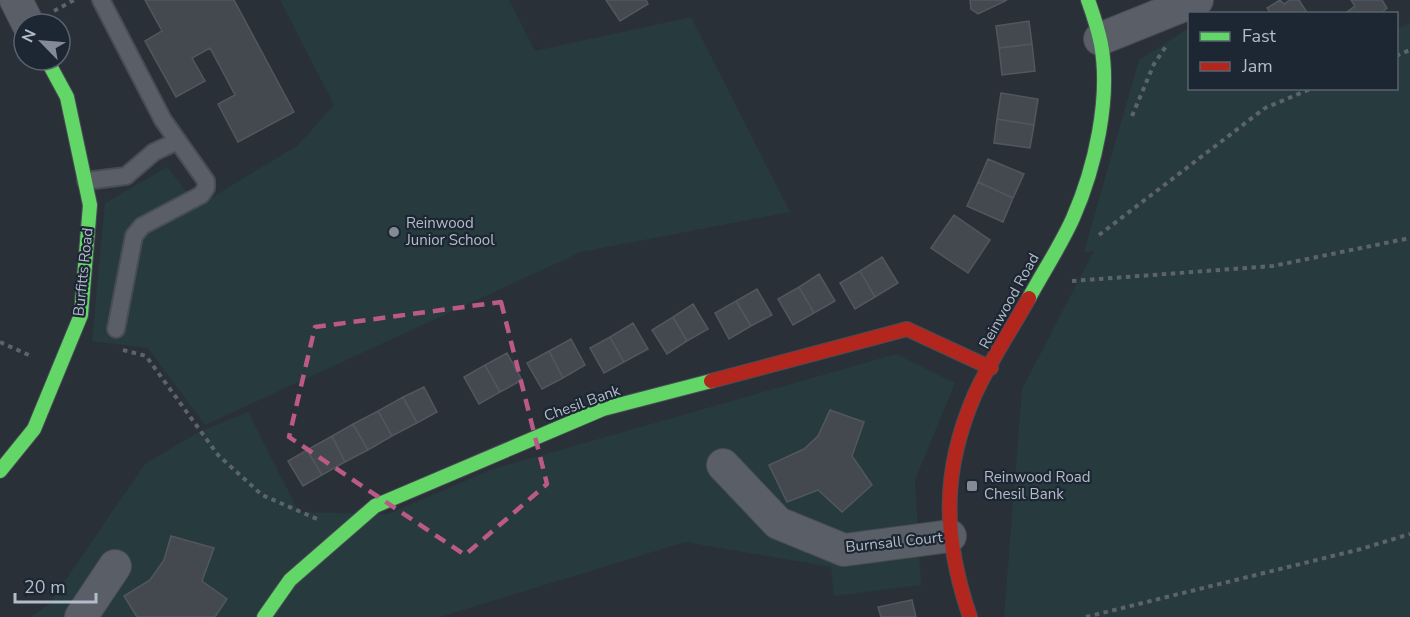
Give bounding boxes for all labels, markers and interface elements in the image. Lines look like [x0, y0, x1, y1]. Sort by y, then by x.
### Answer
north arrow [12, 12, 72, 72]
legend [1188, 12, 1398, 90]
text: Fast [1242, 24, 1277, 48]
text: N [17, 26, 42, 46]
text: Jam [1241, 54, 1273, 78]
place label: Reinwood Junior School [405, 213, 495, 250]
marker: Reinwood Junior School [387, 225, 401, 239]
street label: Burfitts Road [68, 227, 98, 317]
street label: Reinwood Road [974, 250, 1044, 352]
street label: Chesil Bank [541, 380, 623, 426]
place label: Reinwood Road Chesil Bank [984, 467, 1090, 504]
marker: Reinwood Road Chesil Bank [965, 479, 979, 493]
street label: Burnsall Court [844, 527, 944, 557]
scale bar [15, 566, 96, 604]
text: 20 m [24, 575, 66, 599]

